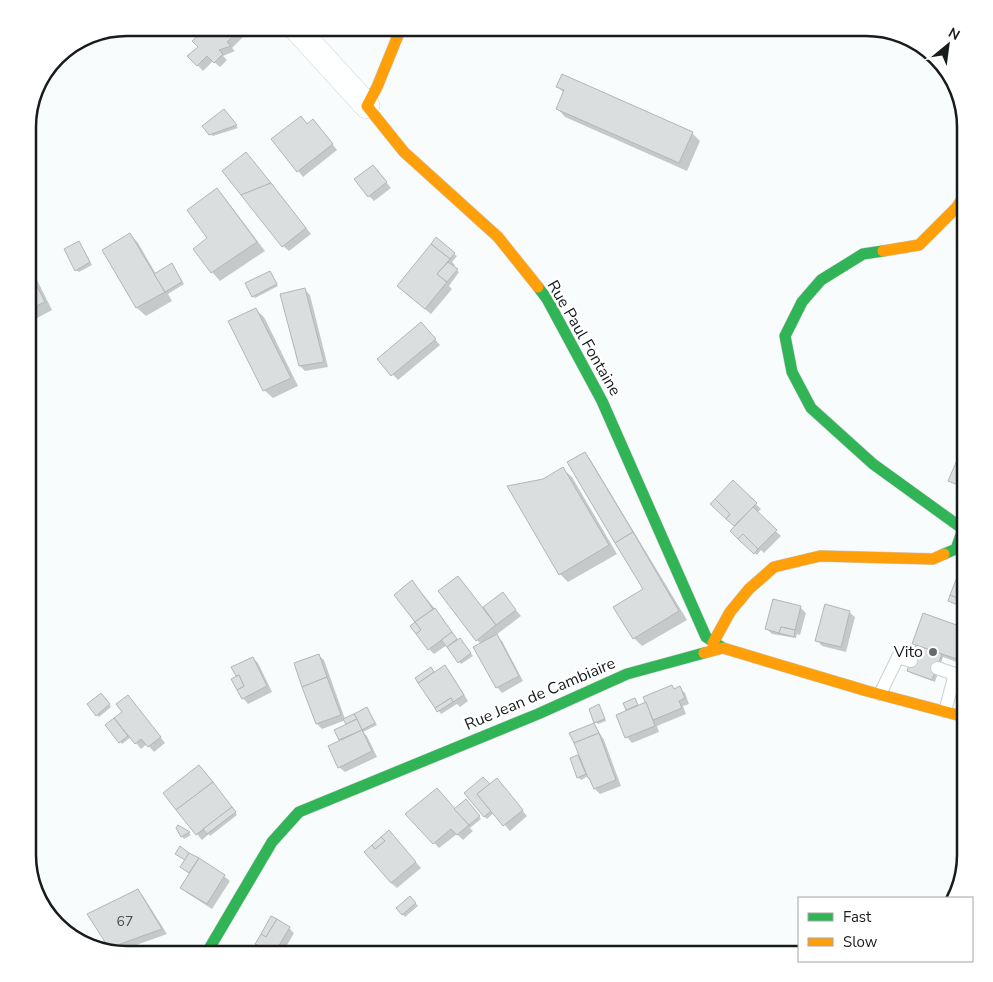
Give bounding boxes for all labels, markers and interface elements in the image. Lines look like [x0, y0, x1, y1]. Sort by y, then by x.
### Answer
north arrow [923, 20, 973, 70]
text: N [945, 23, 963, 45]
street label: Rue Paul Fontaine [542, 276, 626, 400]
place label: Vito [893, 641, 923, 663]
marker: Vito [927, 646, 939, 658]
street label: Rue Jean de Cambiaire [461, 652, 619, 736]
legend [798, 897, 973, 962]
text: Fast [843, 907, 872, 927]
house number: 67 [117, 912, 133, 931]
text: Slow [843, 932, 878, 952]

